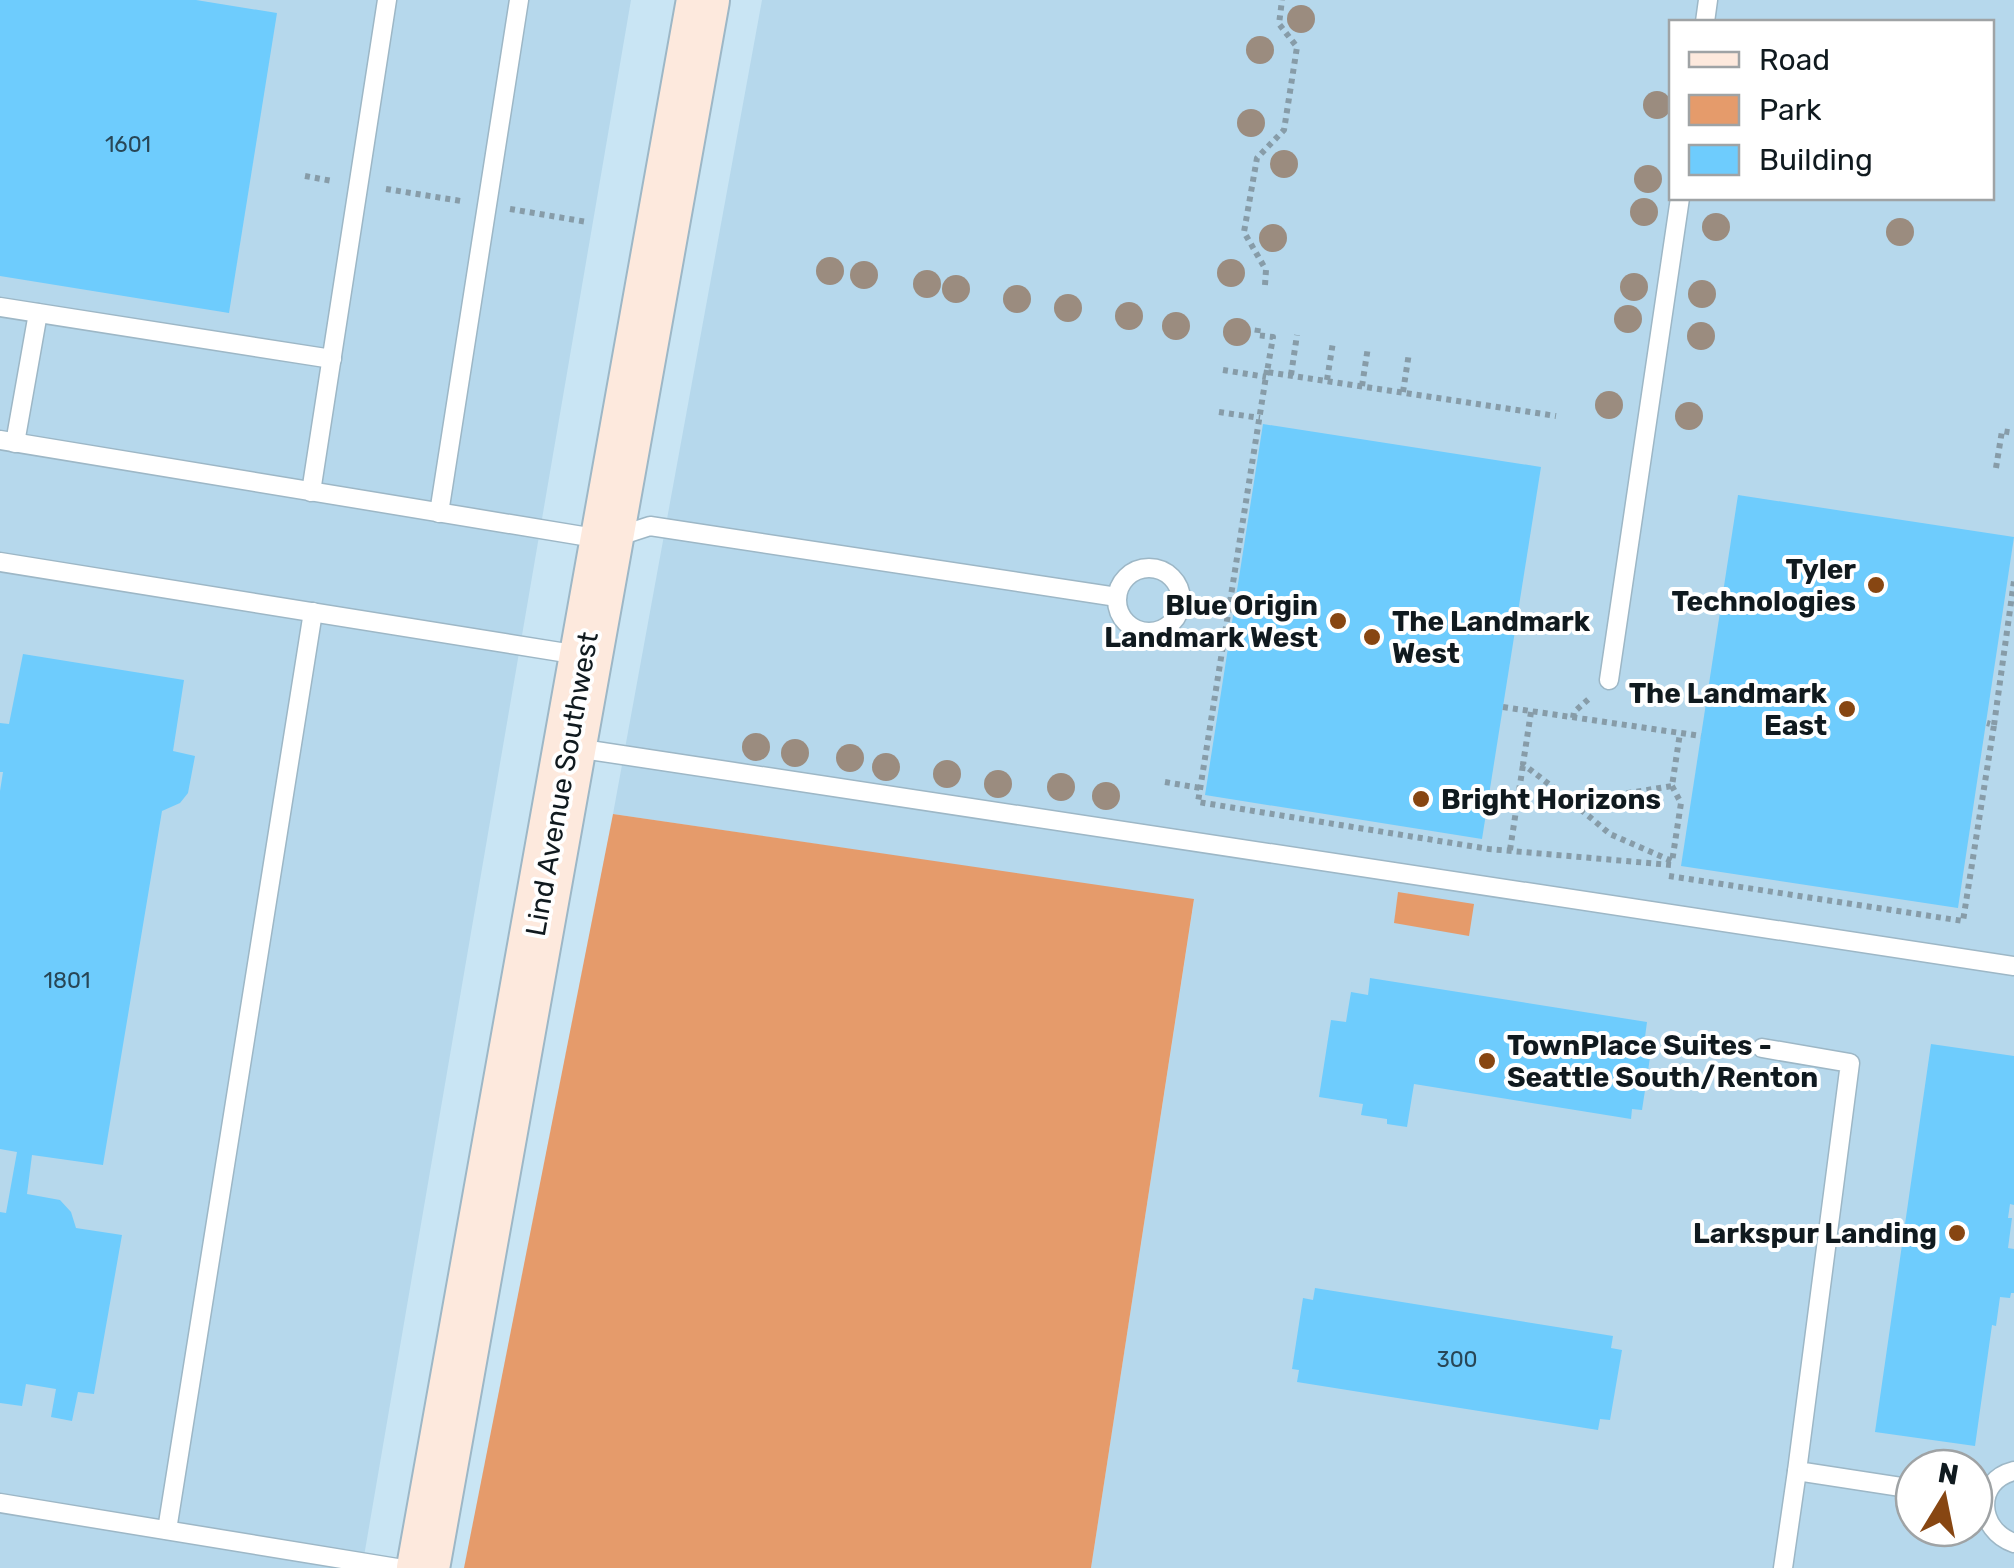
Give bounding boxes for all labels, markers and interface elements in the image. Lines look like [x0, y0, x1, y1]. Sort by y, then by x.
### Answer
legend [1669, 20, 1994, 200]
text: Road [1759, 42, 1830, 78]
text: Park [1759, 92, 1822, 128]
house number: 1601 [105, 131, 151, 158]
text: Building [1759, 142, 1873, 178]
place label: Tyler Technologies [1671, 553, 1856, 618]
marker: Tyler Technologies [1865, 574, 1887, 596]
place label: Blue Origin Landmark West [1104, 589, 1318, 654]
place label: The Landmark West [1392, 605, 1591, 670]
marker: Blue Origin Landmark West [1327, 610, 1349, 632]
marker: The Landmark West [1361, 626, 1383, 648]
street label: Lind Avenue Southwest [519, 629, 605, 939]
place label: The Landmark East [1629, 677, 1828, 742]
marker: The Landmark East [1836, 698, 1858, 720]
place label: Bright Horizons [1441, 783, 1661, 816]
marker: Bright Horizons [1410, 788, 1432, 810]
house number: 1801 [44, 967, 90, 994]
place label: TownPlace Suites - Seattle South/Renton [1507, 1029, 1818, 1094]
marker: TownPlace Suites - Seattle South/Renton [1476, 1050, 1498, 1072]
place label: Larkspur Landing [1693, 1217, 1937, 1250]
marker: Larkspur Landing [1946, 1222, 1968, 1244]
house number: 300 [1436, 1346, 1478, 1373]
north arrow [1894, 1448, 1994, 1548]
text: N [1935, 1456, 1961, 1492]

